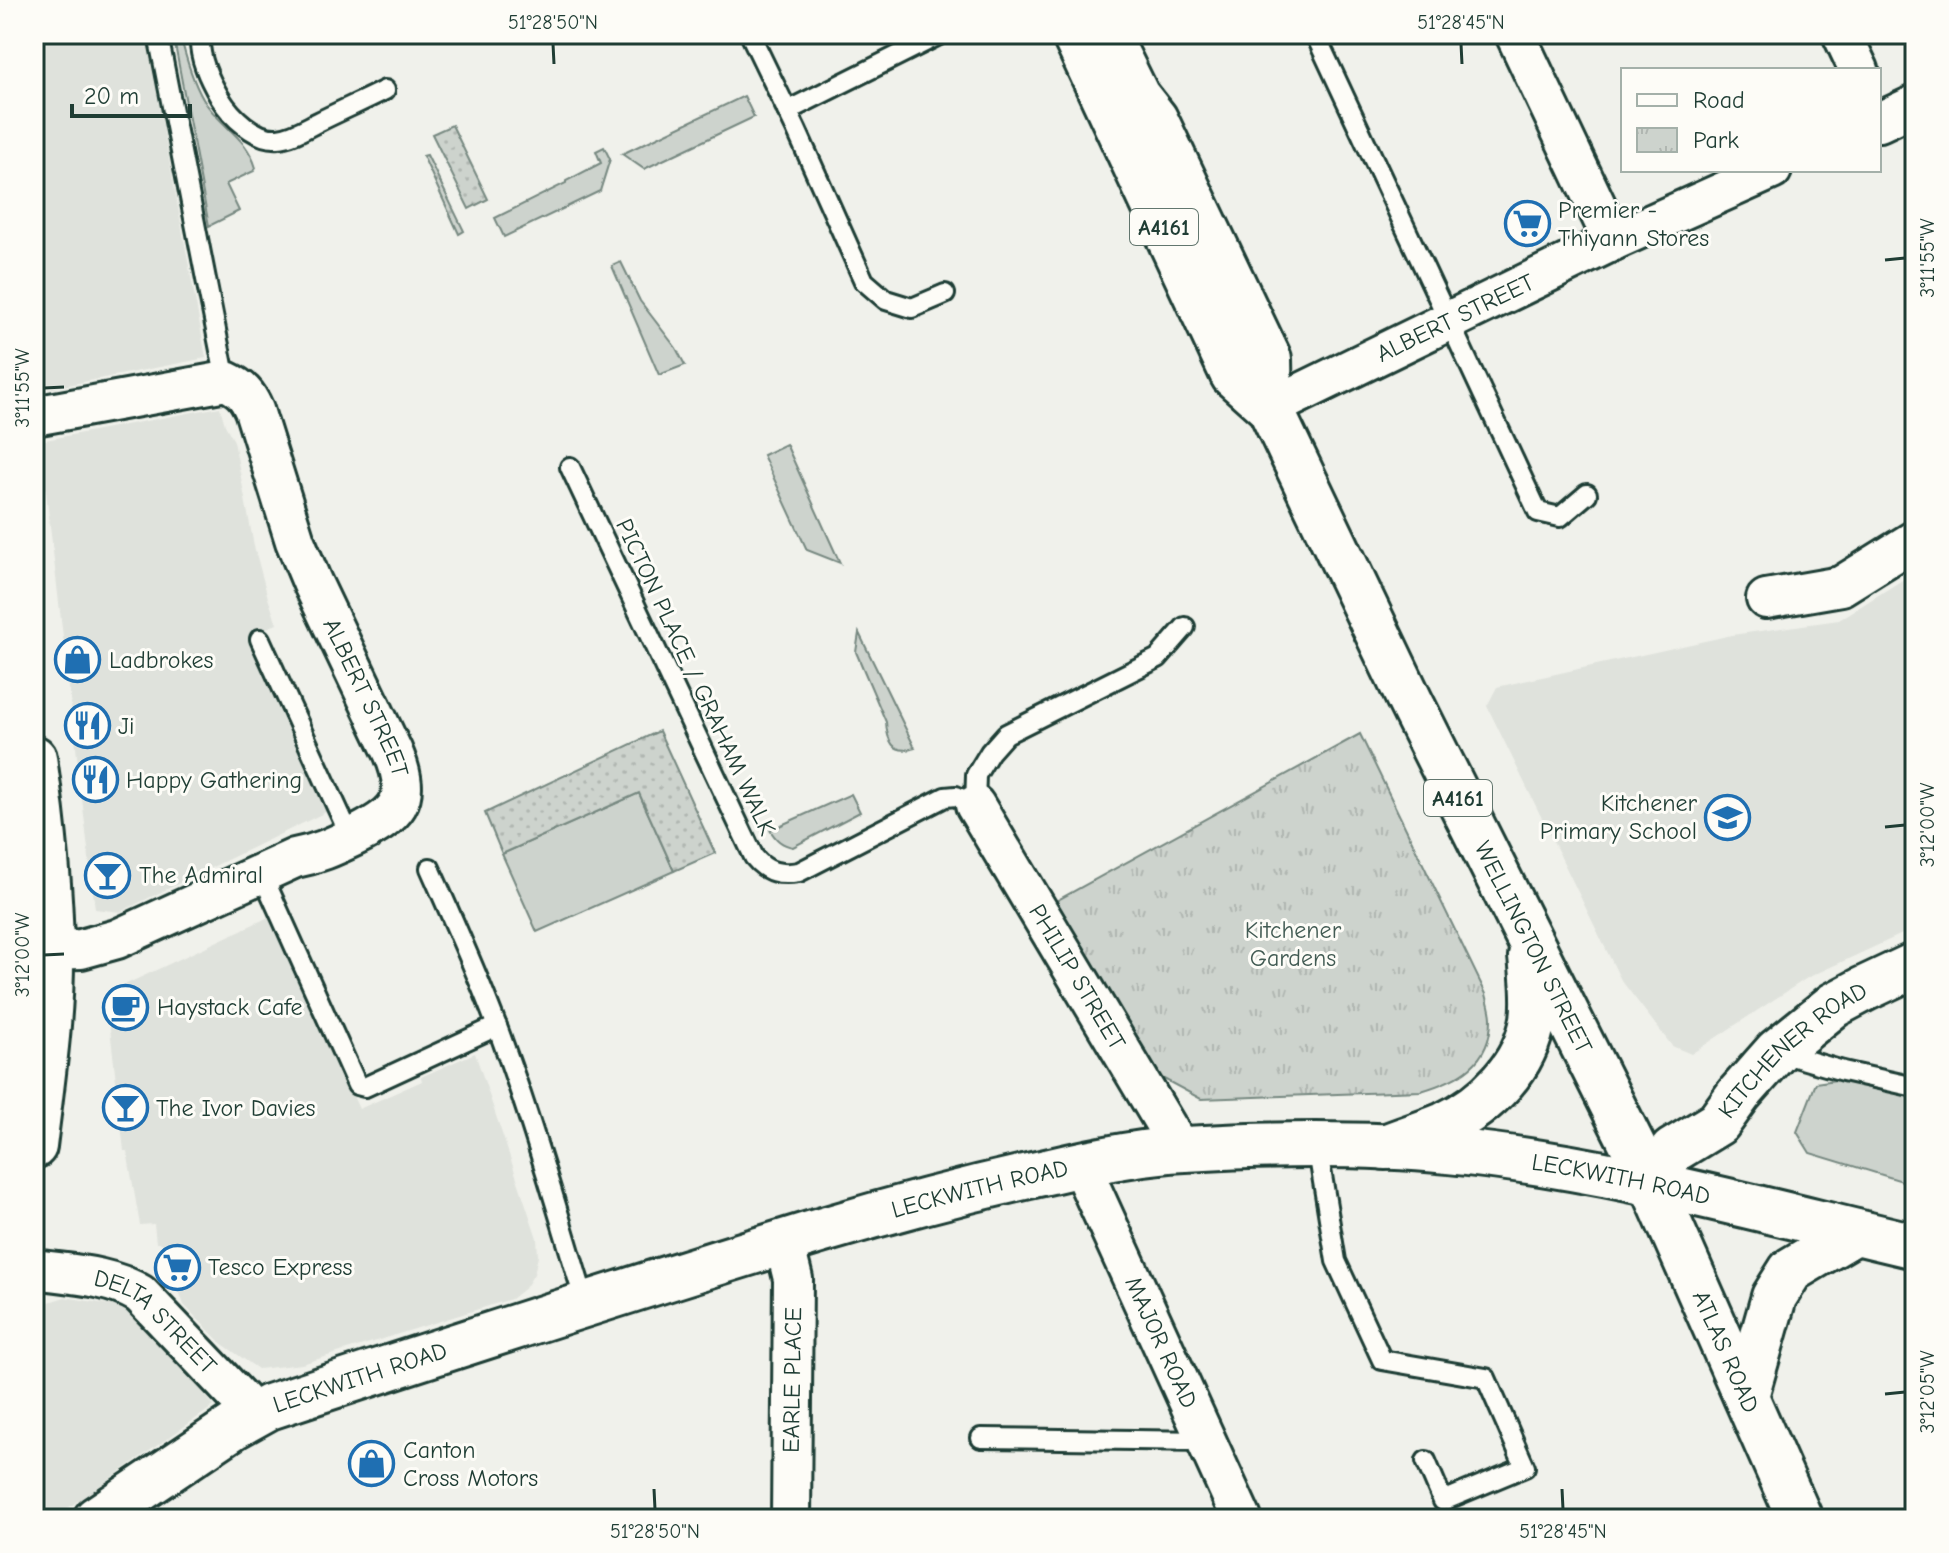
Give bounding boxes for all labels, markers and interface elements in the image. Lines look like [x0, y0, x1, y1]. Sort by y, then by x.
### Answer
text: 51°28'50"N [508, 11, 598, 34]
text: 51°28'45"N [1417, 11, 1505, 34]
scale bar [72, 68, 190, 118]
legend [1621, 68, 1881, 172]
text: 20 m [84, 82, 139, 110]
text: Road [1693, 86, 1745, 114]
text: Park [1693, 126, 1739, 154]
place label: Premier - Thiyann Stores [1558, 196, 1709, 252]
supermarket icon: Premier - Thiyann Stores [1503, 200, 1551, 248]
road number: A4161 [1130, 209, 1198, 245]
text: 3°11'55"W [1916, 218, 1939, 298]
street label: ALBERT STREET [1372, 267, 1539, 368]
text: 3°11'55"W [11, 348, 34, 428]
street label: PICTON PLACE / GRAHAM WALK [610, 514, 782, 840]
street label: ALBERT STREET [317, 614, 415, 780]
shop icon: Ladbrokes [54, 636, 102, 684]
place label: Ladbrokes [109, 646, 213, 674]
restaurant icon: Ji [63, 702, 111, 750]
place label: Ji [118, 712, 134, 740]
restaurant icon: Happy Gathering [71, 756, 119, 804]
place label: Happy Gathering [126, 766, 302, 794]
road number: A4161 [1424, 780, 1492, 816]
text: 3°12'00"W [1916, 782, 1939, 867]
place label: Kitchener Primary School [1540, 789, 1697, 845]
school or university icon: Kitchener Primary School [1704, 793, 1752, 841]
street label: WELLINGTON STREET [1469, 836, 1598, 1058]
bar icon: The Admiral [84, 851, 132, 899]
place label: The Admiral [139, 861, 263, 889]
street label: PHILIP STREET [1023, 899, 1132, 1055]
text: 3°12'00"W [11, 912, 34, 997]
park label: Kitchener Gardens [1245, 916, 1342, 972]
street label: KITCHENER ROAD [1712, 976, 1872, 1123]
cafe icon: Haystack Cafe [102, 983, 150, 1031]
place label: Haystack Cafe [157, 993, 303, 1021]
bar icon: The Ivor Davies [101, 1084, 149, 1132]
place label: The Ivor Davies [156, 1094, 316, 1122]
street label: LECKWITH ROAD [1530, 1148, 1713, 1210]
street label: LECKWITH ROAD [888, 1153, 1071, 1224]
supermarket icon: Tesco Express [153, 1243, 201, 1291]
place label: Tesco Express [208, 1253, 352, 1281]
street label: DELTA STREET [91, 1264, 223, 1380]
street label: MAJOR ROAD [1119, 1272, 1204, 1413]
street label: ATLAS ROAD [1687, 1286, 1765, 1417]
street label: EARLE PLACE [777, 1307, 807, 1453]
street label: LECKWITH ROAD [269, 1336, 451, 1419]
text: 3°12'05"W [1916, 1350, 1939, 1434]
place label: Canton Cross Motors [403, 1436, 538, 1492]
shop icon: Canton Cross Motors [348, 1440, 396, 1488]
text: 51°28'50"N [610, 1520, 700, 1543]
text: 51°28'45"N [1519, 1520, 1607, 1543]

